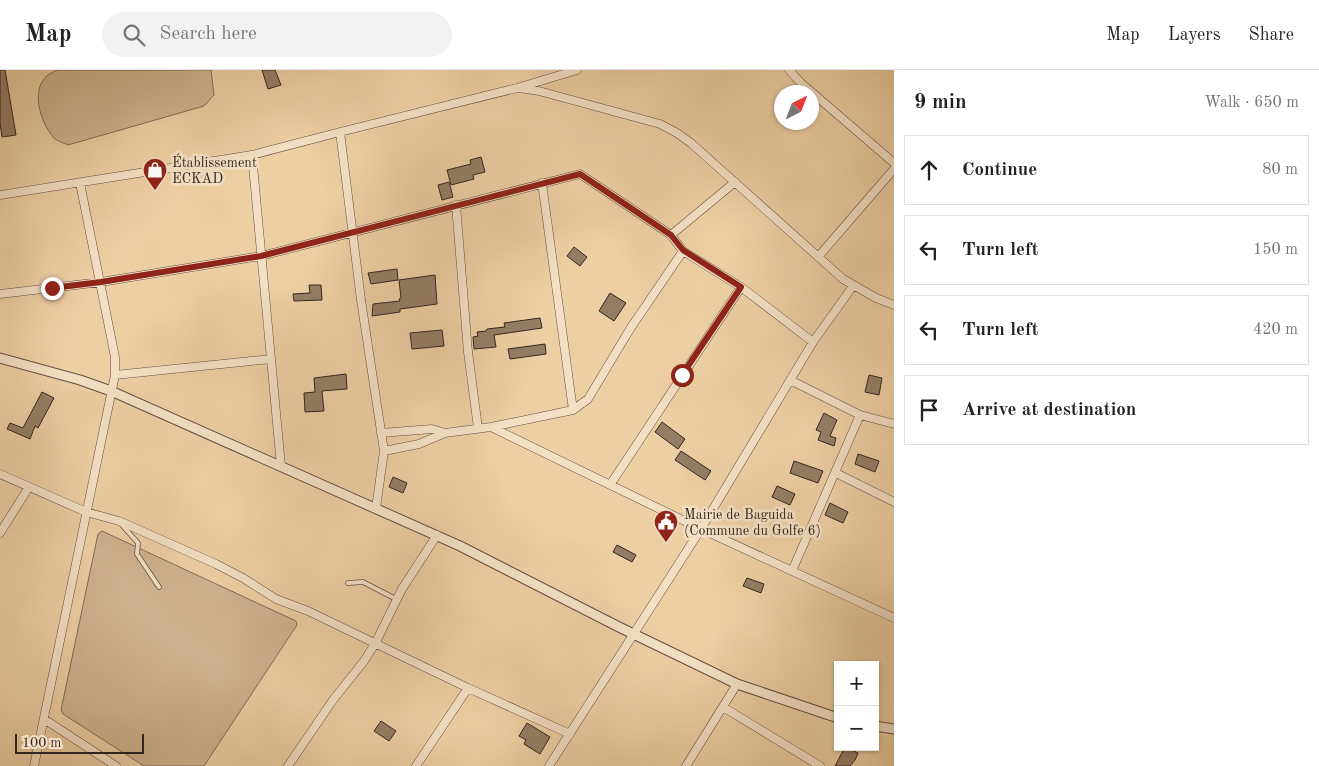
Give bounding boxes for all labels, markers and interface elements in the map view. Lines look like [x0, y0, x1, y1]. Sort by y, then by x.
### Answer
search box [102, 12, 452, 57]
icon: search [120, 21, 148, 49]
text: Map [25, 23, 72, 47]
text: Search here [160, 25, 257, 44]
text: Map [1106, 26, 1140, 44]
text: Layers [1168, 26, 1220, 44]
text: Share [1248, 26, 1294, 44]
north arrow [774, 85, 819, 130]
text: 9 min [914, 92, 967, 113]
text: Walk · 650 m [1204, 95, 1299, 111]
place label: Établissement ECKAD [172, 153, 257, 186]
icon: ahead [915, 156, 943, 184]
shop icon: Établissement ECKAD [142, 157, 168, 191]
text: Continue [962, 161, 1037, 180]
text: 80 m [1262, 162, 1298, 178]
icon: left [915, 236, 943, 264]
text: Turn left [962, 241, 1039, 260]
text: 150 m [1253, 242, 1298, 258]
route end [41, 277, 64, 300]
icon: left [915, 316, 943, 344]
text: Turn left [962, 321, 1039, 340]
text: 420 m [1253, 322, 1298, 338]
route start [671, 364, 694, 387]
icon: arrive [915, 396, 943, 424]
text: Arrive at destination [962, 401, 1136, 420]
place label: Mairie de Baguida (Commune du Golfe 6) [684, 508, 821, 538]
public building icon: Mairie de Baguida (Commune du Golfe 6) [653, 509, 679, 543]
map controls [834, 661, 879, 751]
button: + [834, 661, 879, 706]
button: − [834, 706, 879, 751]
scale bar [15, 731, 144, 754]
text: 100 m [22, 736, 61, 750]

